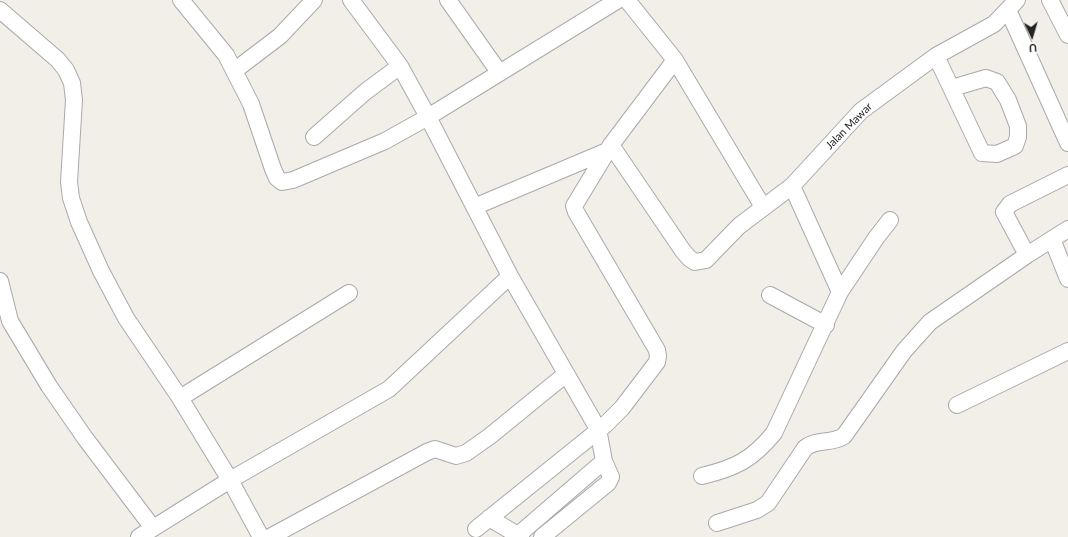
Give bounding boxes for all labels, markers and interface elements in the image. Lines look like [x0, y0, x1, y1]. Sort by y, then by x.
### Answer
north arrow [1012, 16, 1052, 56]
text: U [1028, 42, 1038, 55]
street label: Jalan Mawar [823, 100, 875, 152]

